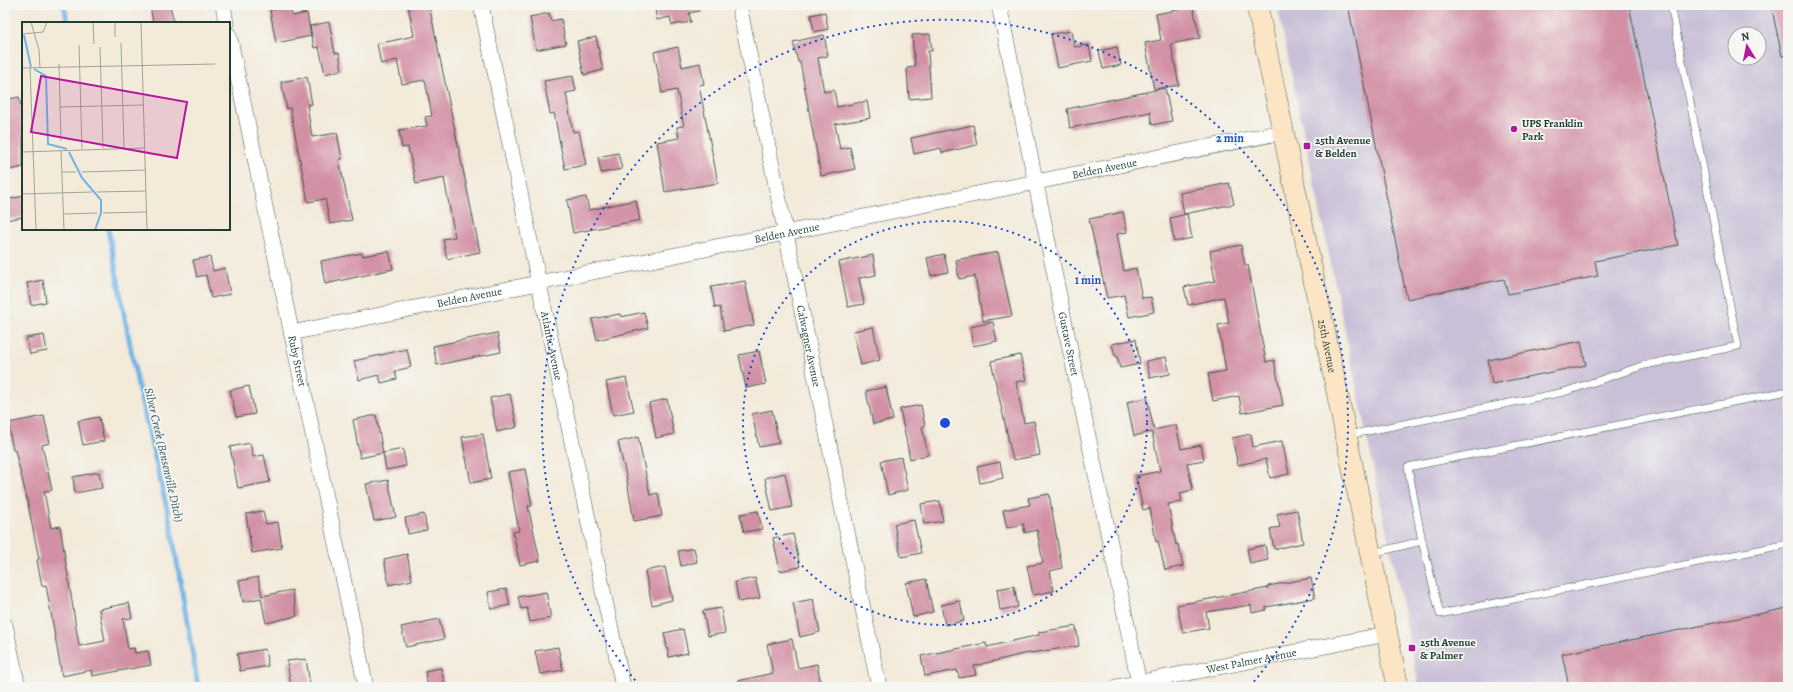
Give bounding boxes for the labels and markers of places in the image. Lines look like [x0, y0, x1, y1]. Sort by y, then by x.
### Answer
place label: UPS Franklin Park [1522, 116, 1583, 144]
marker: UPS Franklin Park [1509, 124, 1519, 134]
place label: 25th Avenue & Belden [1315, 133, 1371, 161]
marker: 25th Avenue & Belden [1302, 141, 1312, 151]
centre of rings [938, 416, 952, 430]
place label: 25th Avenue & Palmer [1420, 635, 1476, 663]
marker: 25th Avenue & Palmer [1407, 643, 1417, 653]

